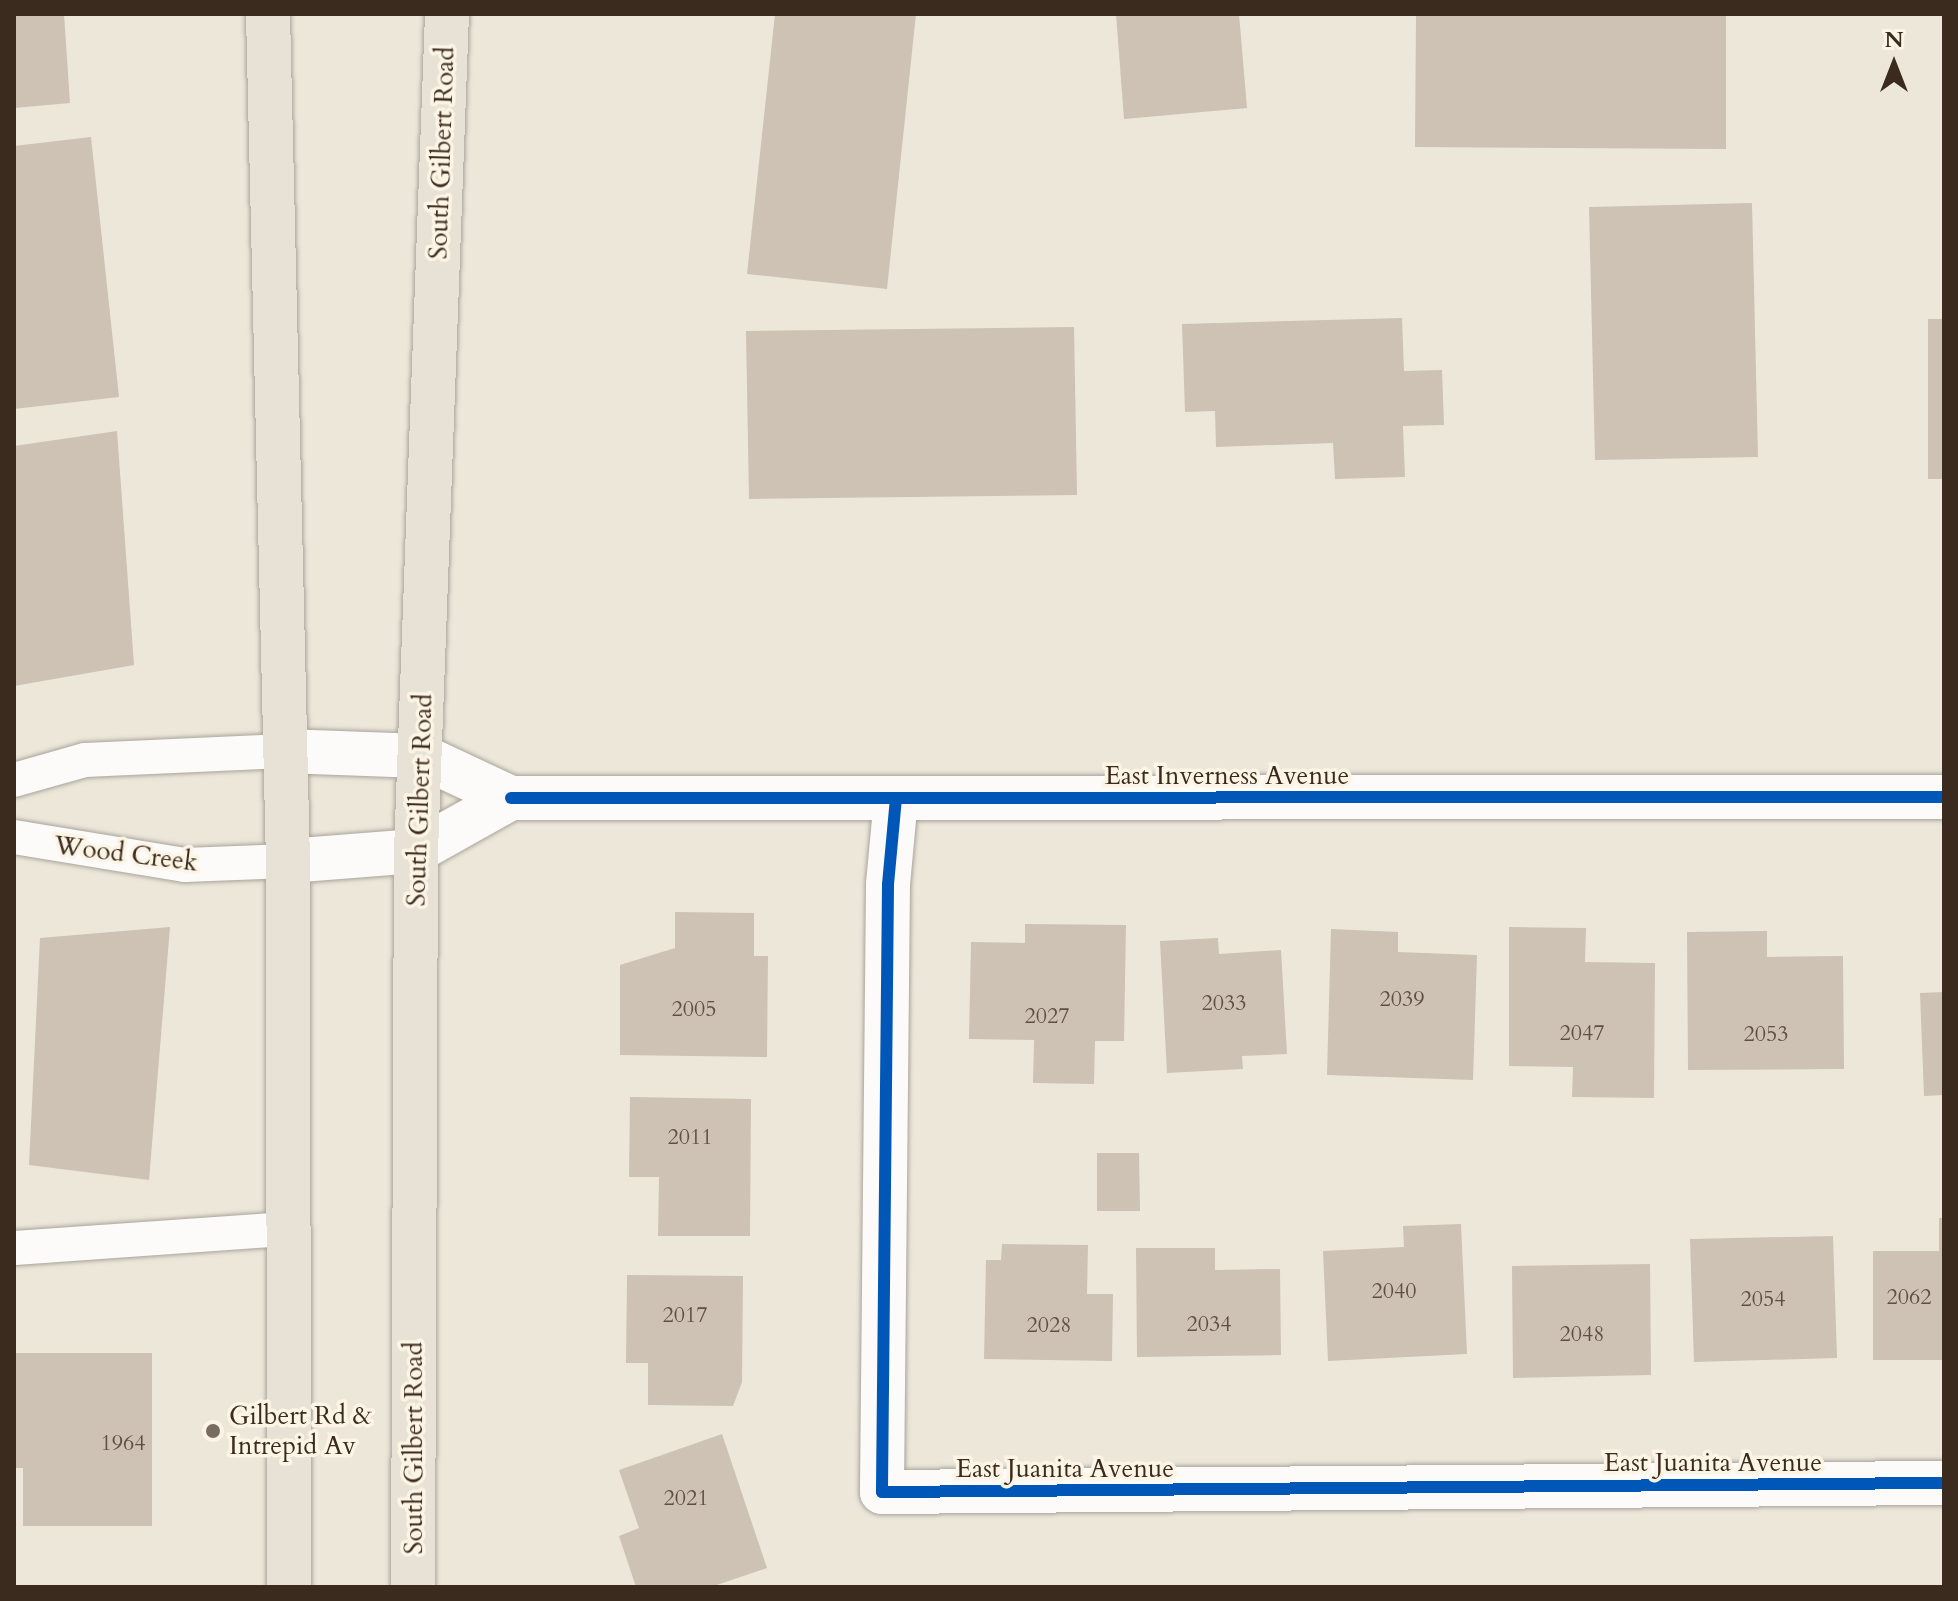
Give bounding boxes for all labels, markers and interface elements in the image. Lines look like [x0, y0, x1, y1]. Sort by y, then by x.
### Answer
north arrow [1854, 24, 1934, 104]
text: N [1884, 25, 1904, 55]
street label: South Gilbert Road [423, 46, 461, 260]
street label: South Gilbert Road [401, 693, 439, 907]
street label: East Inverness Avenue [1105, 760, 1349, 792]
street label: Wood Creek [52, 830, 200, 878]
house number: 2039 [1379, 987, 1425, 1013]
house number: 2033 [1201, 991, 1247, 1017]
house number: 2005 [671, 997, 717, 1023]
house number: 2027 [1024, 1004, 1070, 1030]
house number: 2047 [1559, 1021, 1605, 1047]
house number: 2053 [1743, 1022, 1789, 1048]
house number: 2011 [667, 1125, 713, 1151]
house number: 2040 [1371, 1279, 1417, 1305]
house number: 2062 [1886, 1285, 1932, 1311]
house number: 2054 [1740, 1287, 1786, 1313]
house number: 2017 [662, 1303, 708, 1329]
house number: 2034 [1186, 1312, 1232, 1338]
house number: 2028 [1026, 1313, 1072, 1339]
house number: 2048 [1559, 1322, 1605, 1348]
street label: South Gilbert Road [398, 1342, 430, 1554]
place label: Gilbert Rd & Intrepid Av [229, 1400, 372, 1462]
marker: Gilbert Rd & Intrepid Av [204, 1422, 222, 1440]
house number: 1964 [100, 1431, 146, 1457]
street label: East Juanita Avenue [1604, 1447, 1822, 1479]
street label: East Juanita Avenue [956, 1453, 1174, 1485]
house number: 2021 [663, 1486, 709, 1512]

